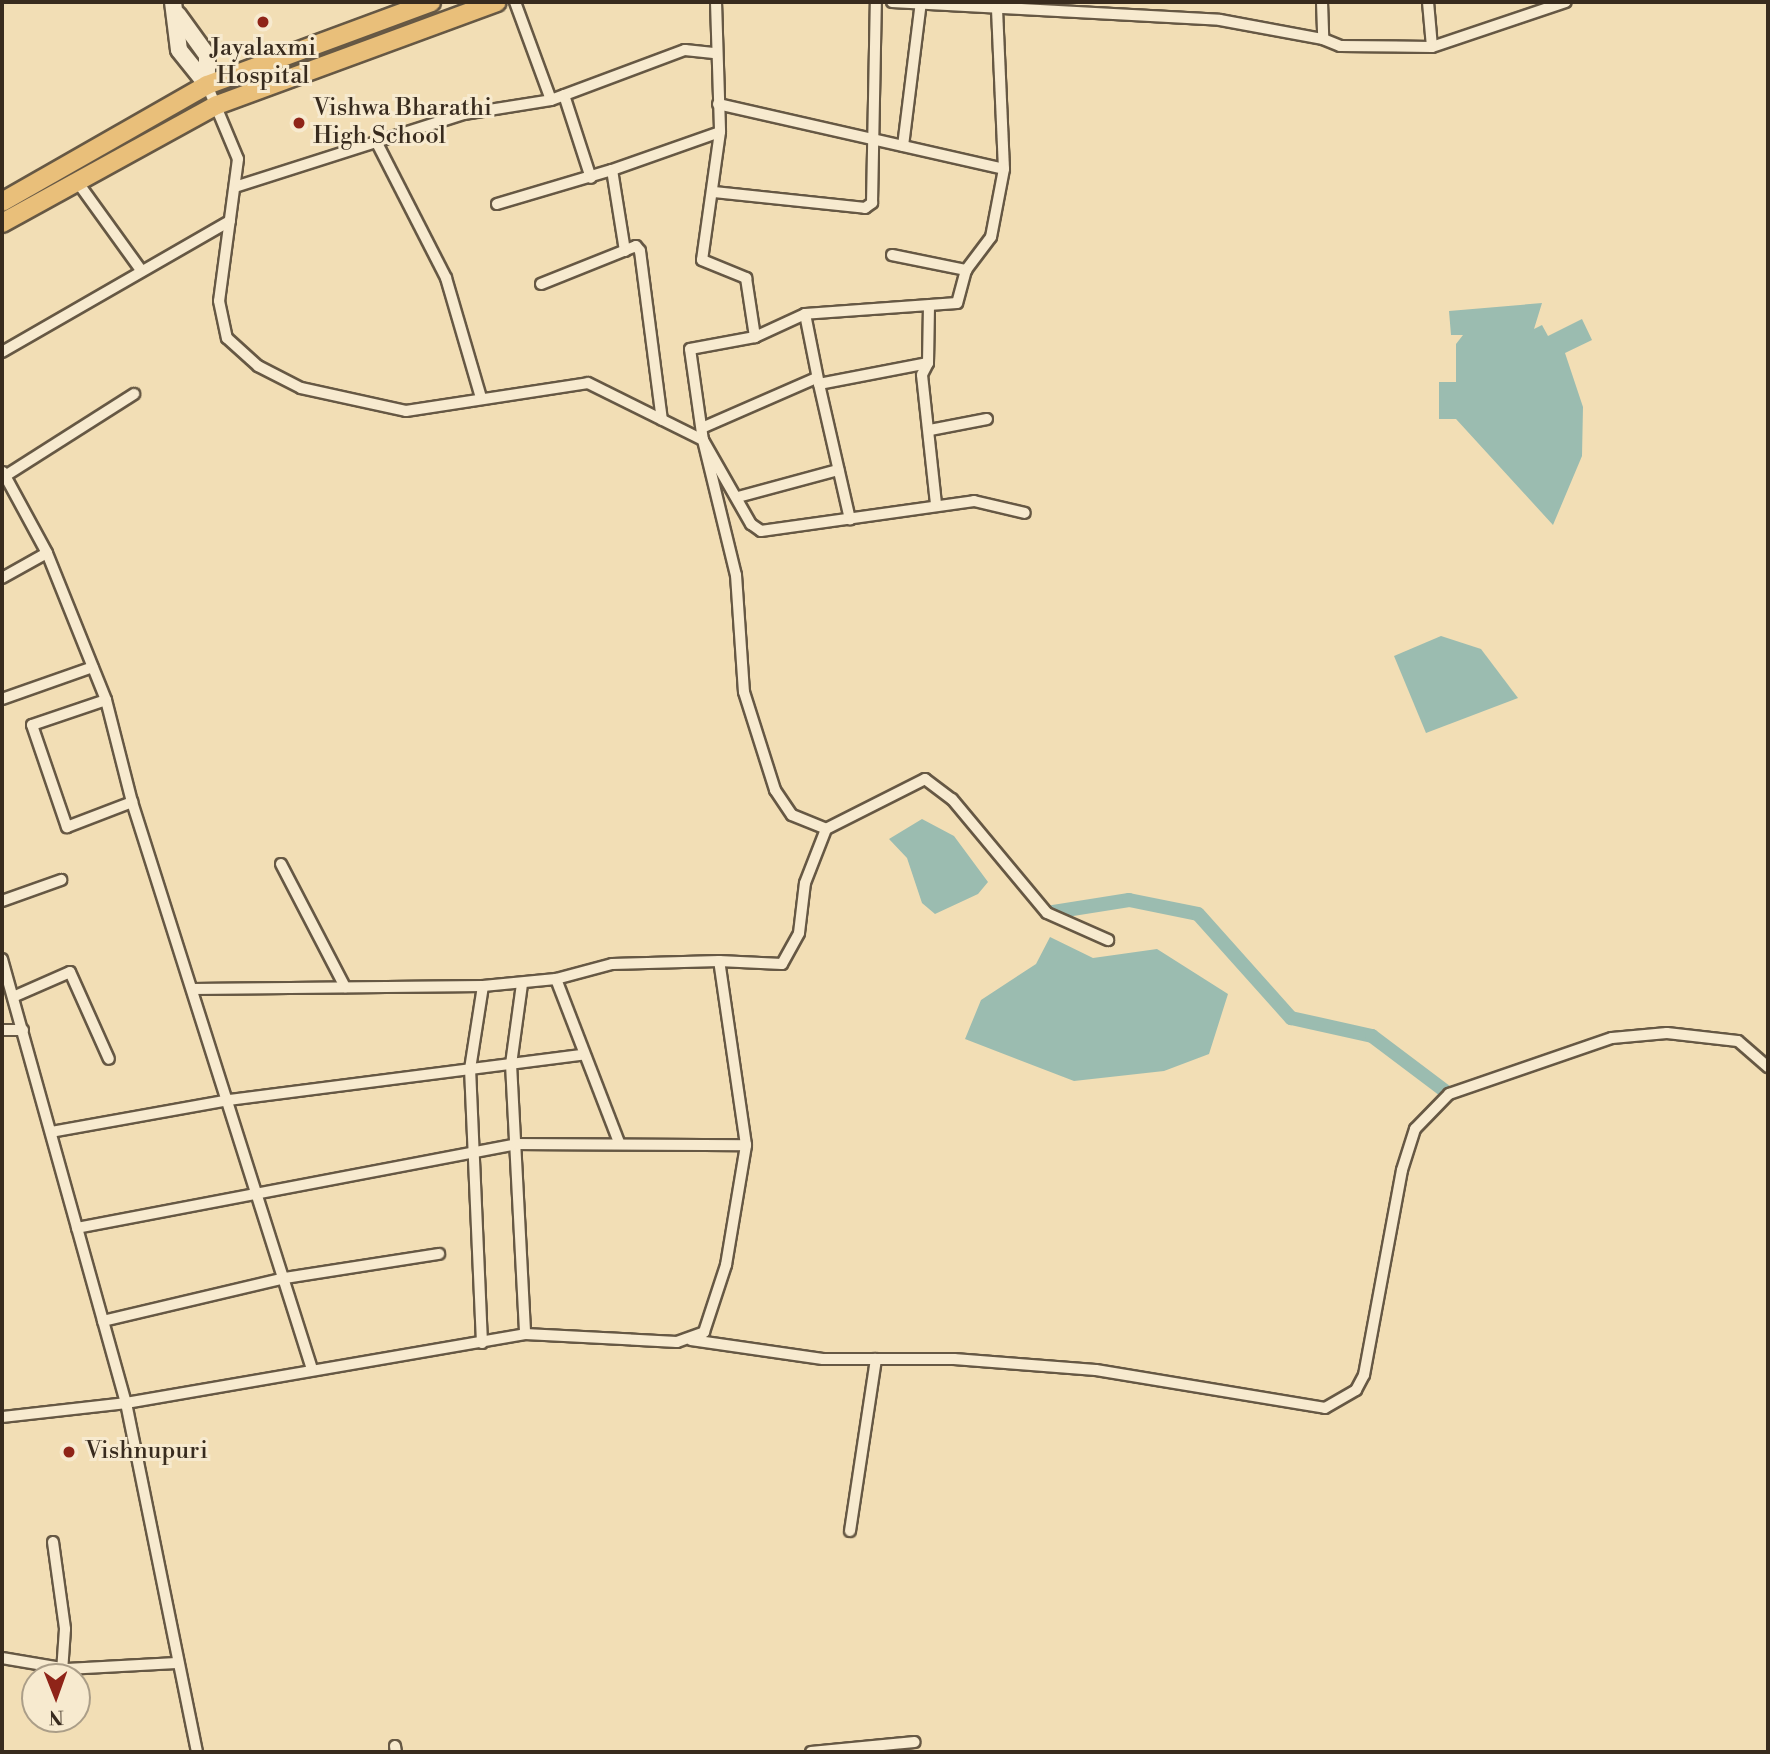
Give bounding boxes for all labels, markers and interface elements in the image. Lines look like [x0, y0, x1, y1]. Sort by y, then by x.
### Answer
marker: Jayalaxmi Hospital [253, 12, 273, 32]
place label: Jayalaxmi Hospital [210, 35, 316, 91]
place label: Vishwa Bharathi High School [313, 95, 492, 151]
marker: Vishwa Bharathi High School [291, 115, 307, 131]
place label: Vishnupuri [85, 1438, 208, 1466]
marker: Vishnupuri [59, 1442, 79, 1462]
north arrow [21, 1663, 91, 1733]
text: N [49, 1705, 64, 1729]

